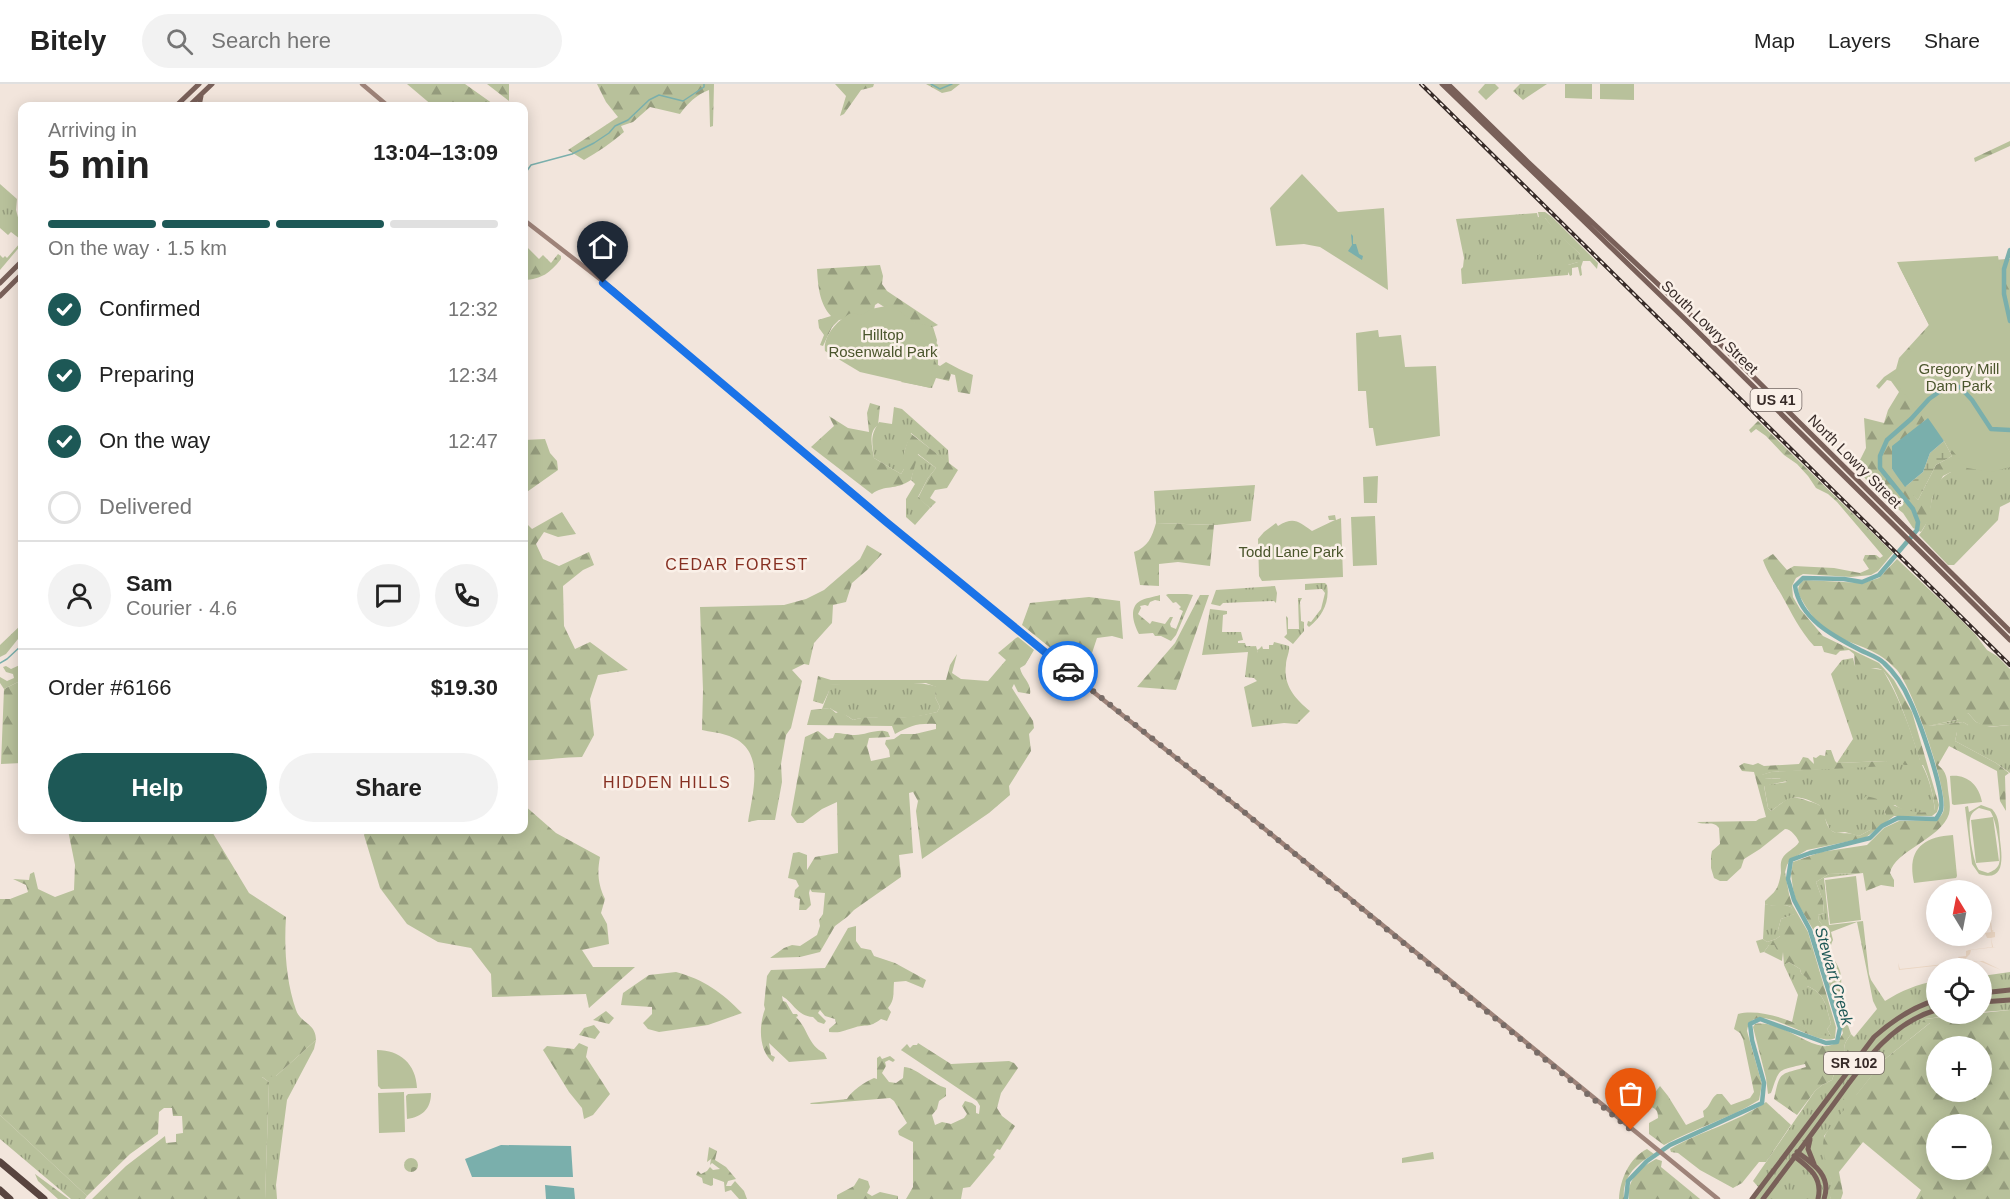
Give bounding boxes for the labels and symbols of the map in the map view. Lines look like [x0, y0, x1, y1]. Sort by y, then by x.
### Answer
pin [577, 221, 628, 283]
street label: South Lowry Street [1658, 277, 1762, 378]
park label: Hilltop Rosenwald Park [828, 326, 938, 360]
park label: Gregory Mill Dam Park [1919, 360, 1999, 394]
road number: US 41 [1750, 389, 1802, 411]
street label: North Lowry Street [1805, 411, 1906, 512]
park label: Todd Lane Park [1238, 543, 1344, 560]
district label: CEDAR FOREST [665, 556, 809, 573]
courier [1038, 641, 1098, 701]
district label: HIDDEN HILLS [603, 774, 731, 791]
north arrow [1926, 880, 1992, 946]
water label: Stewart Creek [1812, 925, 1856, 1028]
road number: SR 102 [1824, 1052, 1884, 1074]
pin [1605, 1068, 1656, 1130]

